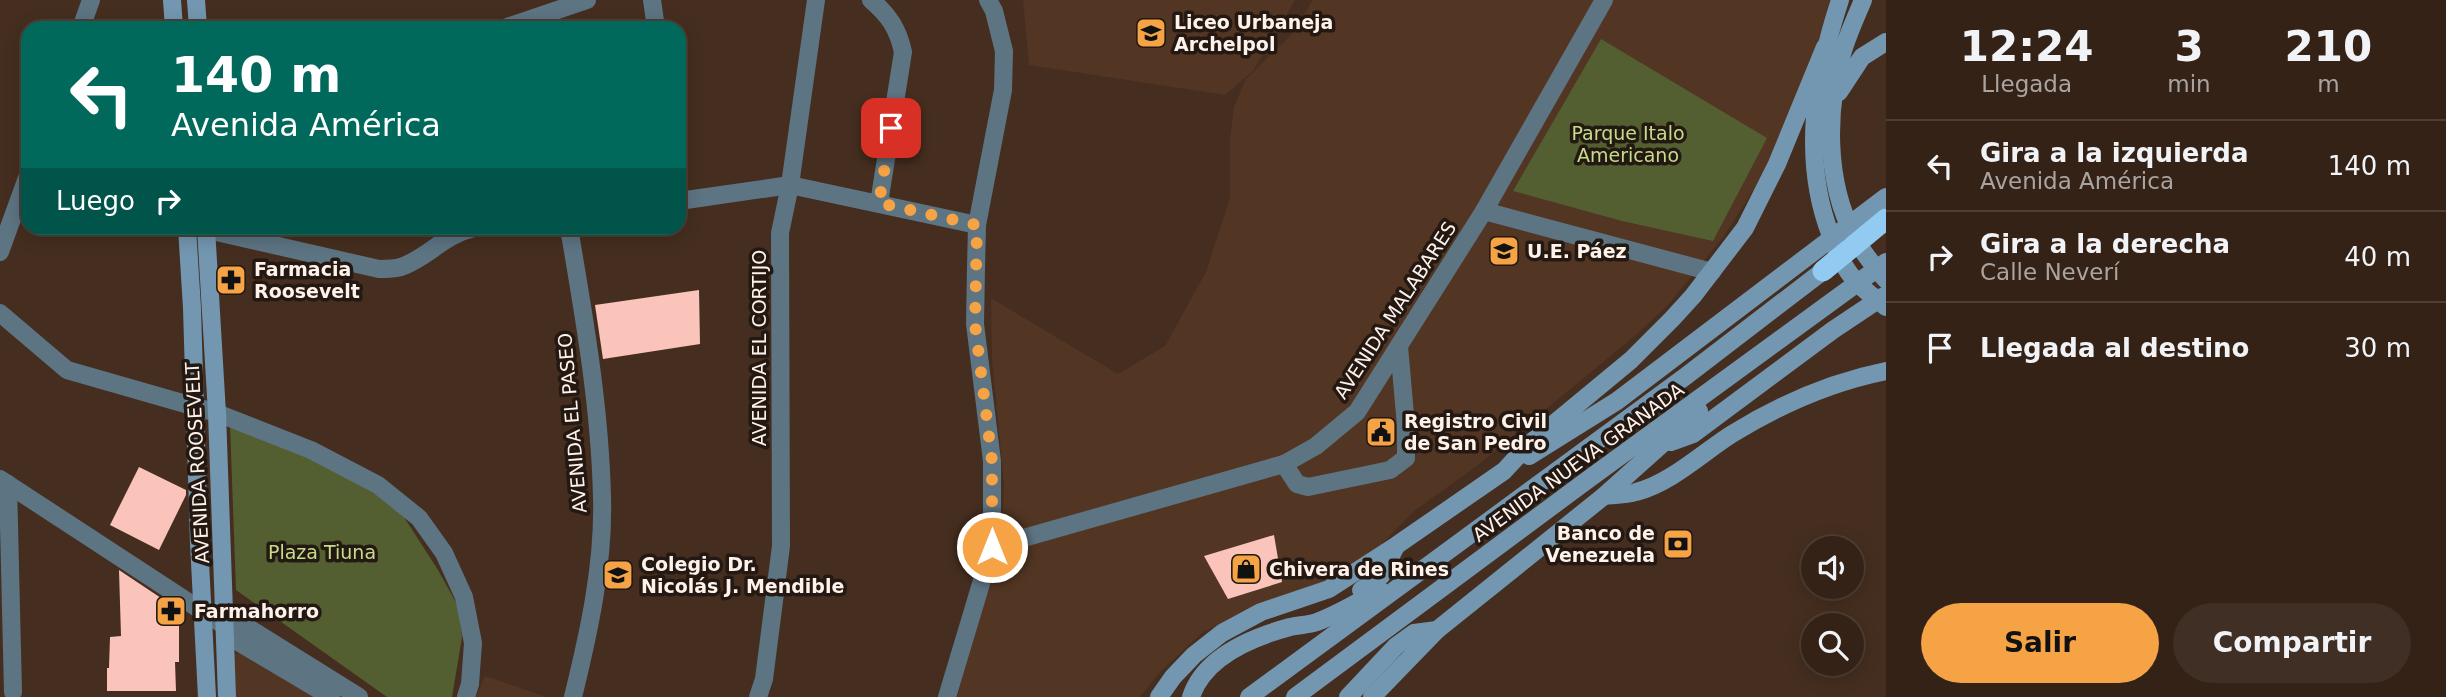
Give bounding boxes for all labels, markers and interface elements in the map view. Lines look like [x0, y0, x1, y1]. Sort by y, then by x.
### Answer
place label: Liceo Urbaneja Archelpol [1174, 11, 1333, 55]
school or university icon: Liceo Urbaneja Archelpol [1134, 16, 1168, 50]
text: 12:24 [1960, 22, 2094, 71]
text: 3 [2174, 22, 2204, 71]
text: 210 [2285, 22, 2372, 71]
text: 140 m [171, 47, 341, 104]
icon: left [56, 49, 147, 140]
text: Llegada [1981, 71, 2072, 97]
text: min [2167, 71, 2211, 97]
text: m [2317, 71, 2340, 97]
pin [861, 98, 921, 158]
text: Avenida América [171, 106, 441, 144]
icon: arrive [872, 109, 910, 147]
park label: Parque Italo Americano [1571, 122, 1685, 166]
text: Gira a la izquierda [1980, 138, 2248, 168]
icon: left [1921, 147, 1959, 185]
text: 140 m [2328, 151, 2411, 181]
text: Avenida América [1980, 168, 2174, 194]
icon: right [149, 182, 187, 220]
text: Luego [56, 186, 135, 216]
street label: AVENIDA MALABARES [1329, 217, 1461, 403]
text: Gira a la derecha [1980, 229, 2230, 259]
school or university icon: U.E. Páez [1487, 234, 1521, 268]
icon: right [1921, 238, 1959, 276]
place label: U.E. Páez [1527, 240, 1627, 262]
text: 40 m [2344, 242, 2411, 272]
street label: AVENIDA EL CORTIJO [748, 250, 770, 446]
place label: Farmacia Roosevelt [254, 258, 360, 302]
text: Calle Neverí [1980, 259, 2119, 285]
pharmacy icon: Farmacia Roosevelt [214, 263, 248, 297]
icon: arrive [1921, 329, 1959, 367]
street label: AVENIDA EL PASEO [553, 332, 591, 514]
text: Llegada al destino [1980, 333, 2249, 363]
text: 30 m [2344, 333, 2411, 363]
street label: AVENIDA ROOSEVELT [181, 361, 213, 564]
street label: AVENIDA NUEVA GRANADA [1468, 378, 1688, 546]
place label: Registro Civil de San Pedro [1404, 410, 1547, 454]
public building icon: Registro Civil de San Pedro [1364, 415, 1398, 449]
position arrow [955, 510, 1029, 584]
place label: Banco de Venezuela [1545, 522, 1655, 566]
bank icon: Banco de Venezuela [1661, 527, 1695, 561]
map controls [1801, 536, 1864, 676]
button: sound [1801, 536, 1864, 599]
park label: Plaza Tiuna [268, 541, 376, 563]
shop icon: Chivera de Rines [1229, 552, 1263, 586]
place label: Colegio Dr. Nicolás J. Mendible [641, 553, 844, 597]
school or university icon: Colegio Dr. Nicolás J. Mendible [601, 558, 635, 592]
place label: Chivera de Rines [1269, 558, 1449, 580]
pharmacy icon: Farmahorro [154, 594, 188, 628]
place label: Farmahorro [194, 600, 319, 622]
button: Salir [1921, 603, 2159, 683]
button: Compartir [2173, 603, 2411, 683]
button: search [1801, 613, 1864, 676]

